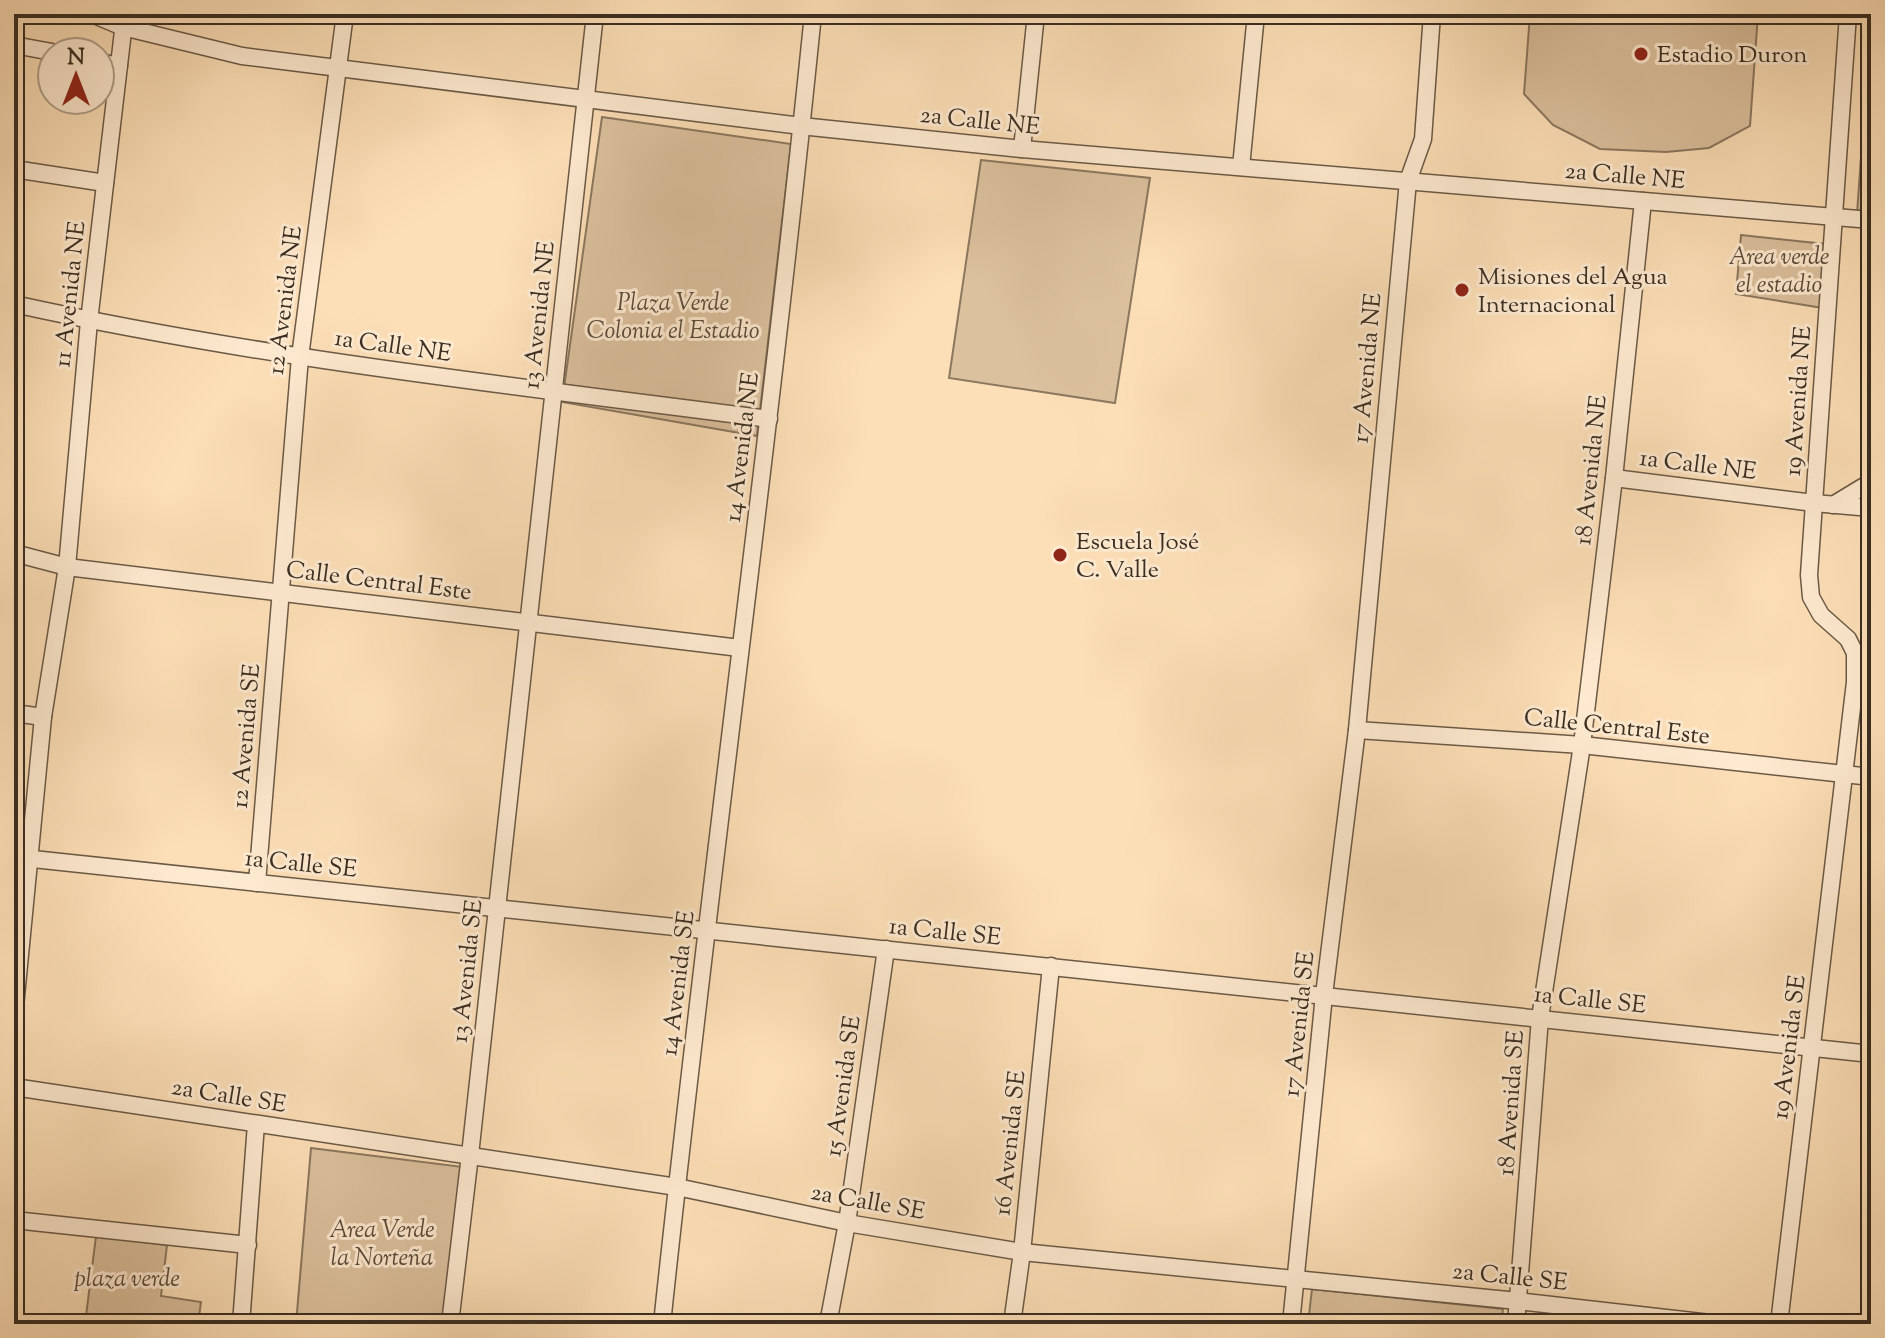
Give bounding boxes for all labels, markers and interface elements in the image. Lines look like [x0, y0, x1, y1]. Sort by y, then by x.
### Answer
north arrow [36, 36, 116, 116]
place label: Estadio Duron [1657, 39, 1808, 73]
text: N [67, 43, 85, 75]
marker: Estadio Duron [1632, 45, 1650, 63]
street label: 2a Calle NE [918, 99, 1042, 145]
street label: 2a Calle NE [1563, 155, 1687, 199]
street label: 11 Avenida NE [46, 219, 96, 369]
street label: 12 Avenida NE [260, 223, 312, 377]
street label: 13 Avenida NE [515, 239, 565, 391]
park label: Area verde el estadio [1729, 241, 1829, 303]
place label: Misiones del Agua Internacional [1478, 261, 1668, 323]
marker: Misiones del Agua Internacional [1453, 281, 1471, 299]
park label: Plaza Verde Colonia el Estadio [587, 287, 759, 349]
street label: 17 Avenida NE [1344, 291, 1392, 445]
street label: 1a Calle NE [332, 322, 454, 372]
street label: 19 Avenida NE [1777, 325, 1821, 477]
street label: 14 Avenida NE [717, 370, 769, 524]
street label: 18 Avenida NE [1567, 393, 1617, 547]
street label: 1a Calle NE [1637, 442, 1759, 490]
place label: Escuela José C. Valle [1076, 526, 1199, 588]
marker: Escuela José C. Valle [1051, 546, 1069, 564]
street label: Calle Central Este [284, 554, 473, 610]
street label: 12 Avenida SE [224, 662, 270, 810]
street label: Calle Central Este [1522, 701, 1711, 755]
street label: 1a Calle SE [243, 842, 359, 888]
street label: 13 Avenida SE [444, 898, 492, 1044]
street label: 14 Avenida SE [653, 908, 705, 1058]
street label: 1a Calle SE [887, 910, 1003, 956]
street label: 17 Avenida SE [1275, 949, 1325, 1099]
street label: 19 Avenida SE [1764, 973, 1816, 1121]
street label: 1a Calle SE [1532, 978, 1648, 1024]
street label: 15 Avenida SE [817, 1013, 871, 1159]
street label: 18 Avenida SE [1490, 1029, 1534, 1177]
street label: 16 Avenida SE [986, 1068, 1036, 1218]
street label: 2a Calle SE [169, 1071, 289, 1123]
street label: 2a Calle SE [808, 1176, 928, 1230]
park label: Area Verde la Norteña [329, 1214, 435, 1276]
street label: 2a Calle SE [1450, 1255, 1570, 1301]
park label: plaza verde [74, 1263, 180, 1297]

